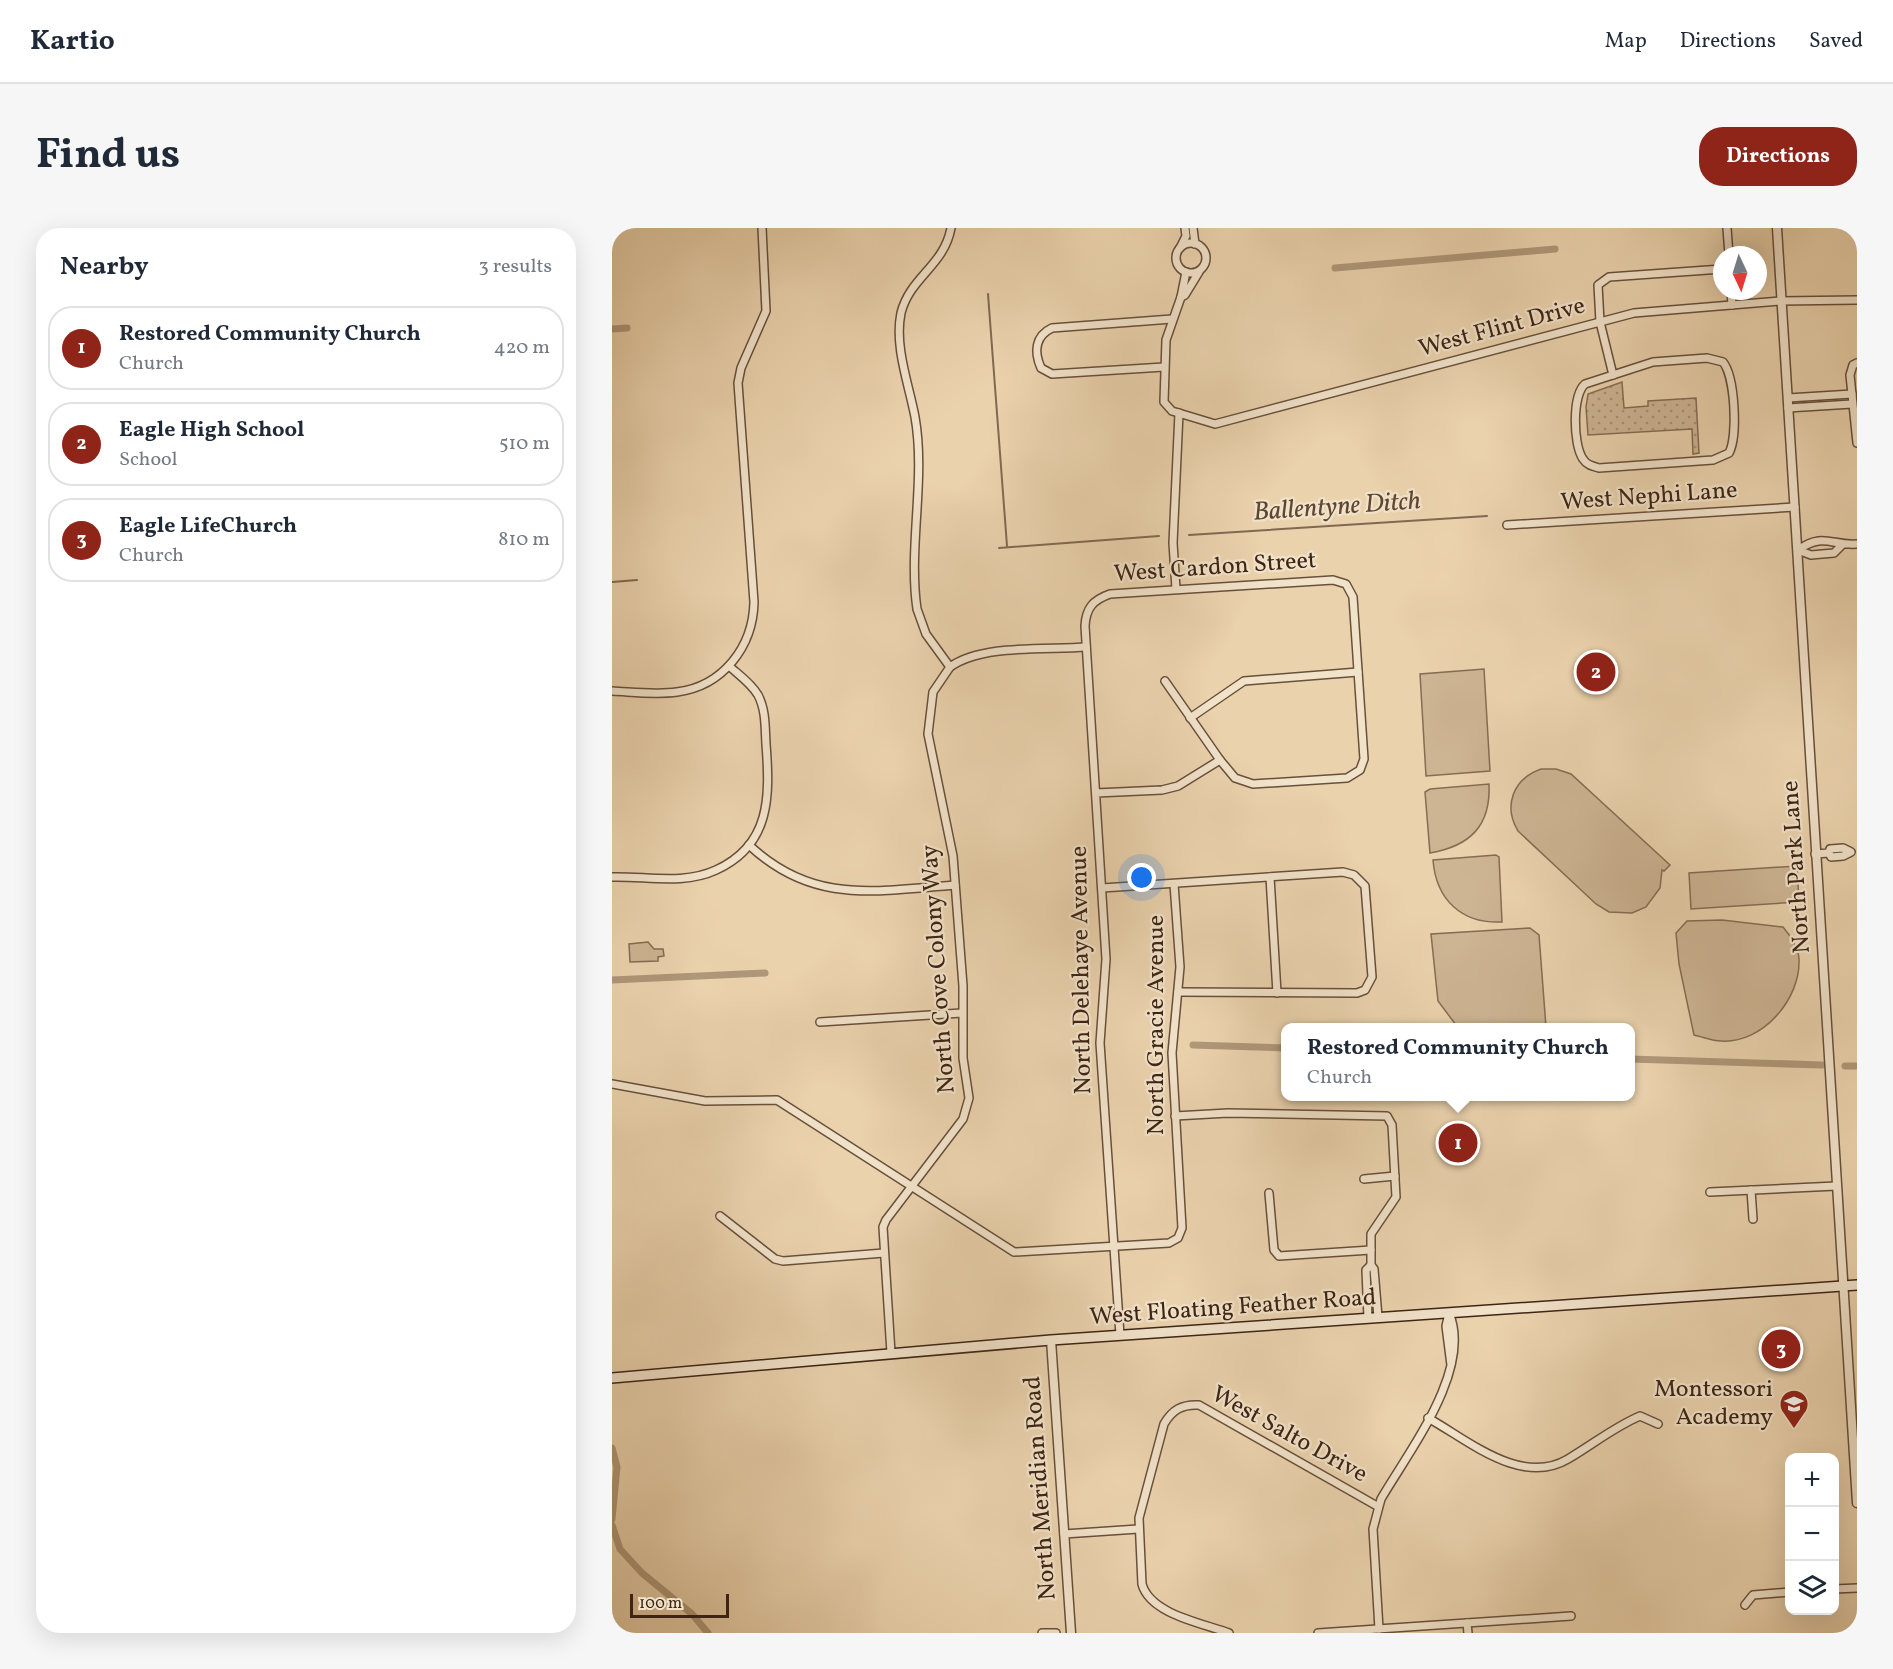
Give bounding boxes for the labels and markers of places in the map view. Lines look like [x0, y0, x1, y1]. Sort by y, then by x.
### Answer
pin: 2 [1576, 650, 1616, 694]
pin: 1 [1438, 1120, 1478, 1166]
pin: 3 [1762, 1326, 1800, 1372]
place label: Montessori Academy [1654, 1373, 1773, 1435]
school or university icon: Montessori Academy [1778, 1388, 1810, 1430]

